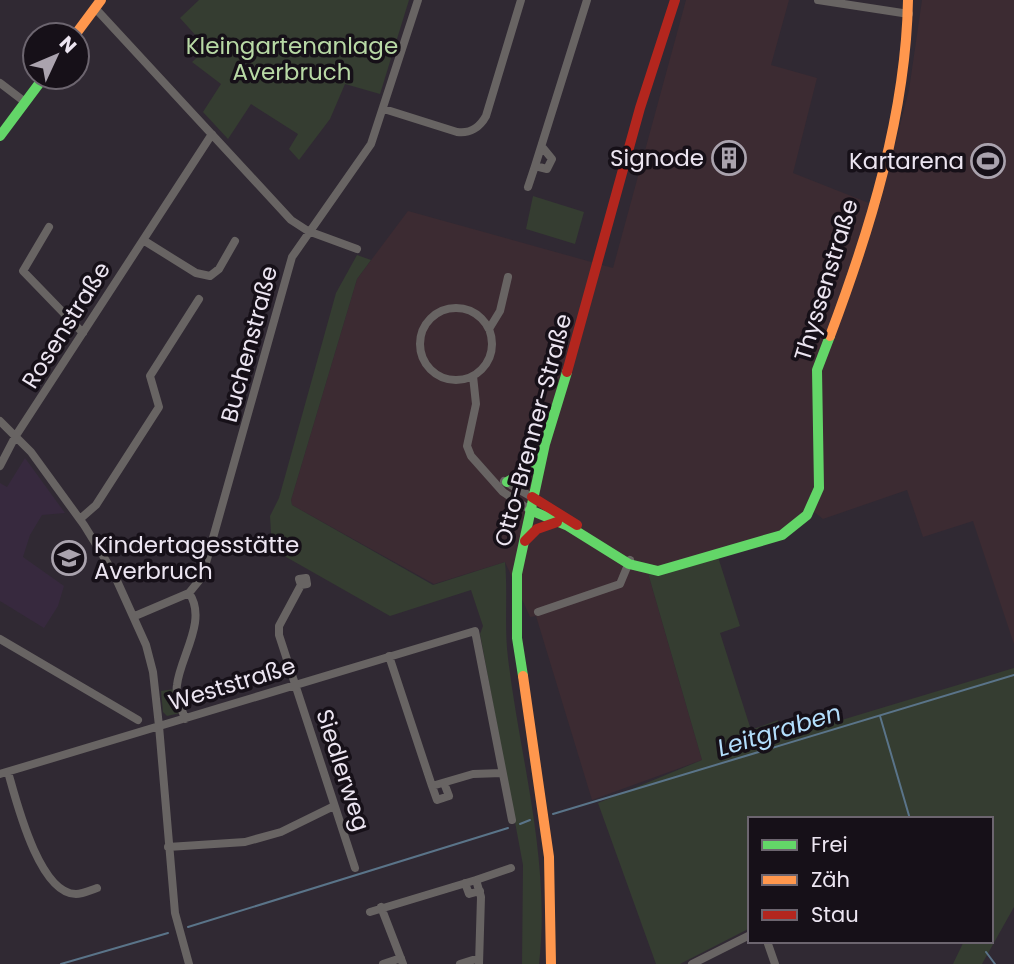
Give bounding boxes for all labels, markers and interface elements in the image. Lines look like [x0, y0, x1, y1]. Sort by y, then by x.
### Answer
north arrow [21, 21, 91, 91]
text: N [53, 30, 83, 59]
park label: Kleingartenanlage Averbruch [186, 30, 398, 88]
building icon: Signode [710, 139, 748, 177]
place label: Signode [610, 142, 704, 174]
sports icon: Kartarena [969, 142, 1007, 180]
place label: Kartarena [849, 145, 964, 177]
street label: Thyssenstraße [786, 195, 866, 365]
street label: Rosenstraße [14, 255, 118, 395]
street label: Buchenstraße [213, 262, 285, 426]
street label: Otto-Brenner-Straße [486, 310, 580, 550]
place label: Kindertagesstätte Averbruch [94, 529, 299, 587]
school or university icon: Kindertagesstätte Averbruch [50, 539, 88, 577]
street label: Weststraße [164, 649, 300, 719]
water label: Leitgraben [713, 696, 845, 764]
street label: Siedlerweg [308, 705, 378, 835]
legend [748, 817, 993, 943]
text: Frei [811, 830, 848, 859]
text: Zäh [811, 865, 850, 894]
text: Stau [811, 900, 859, 929]

